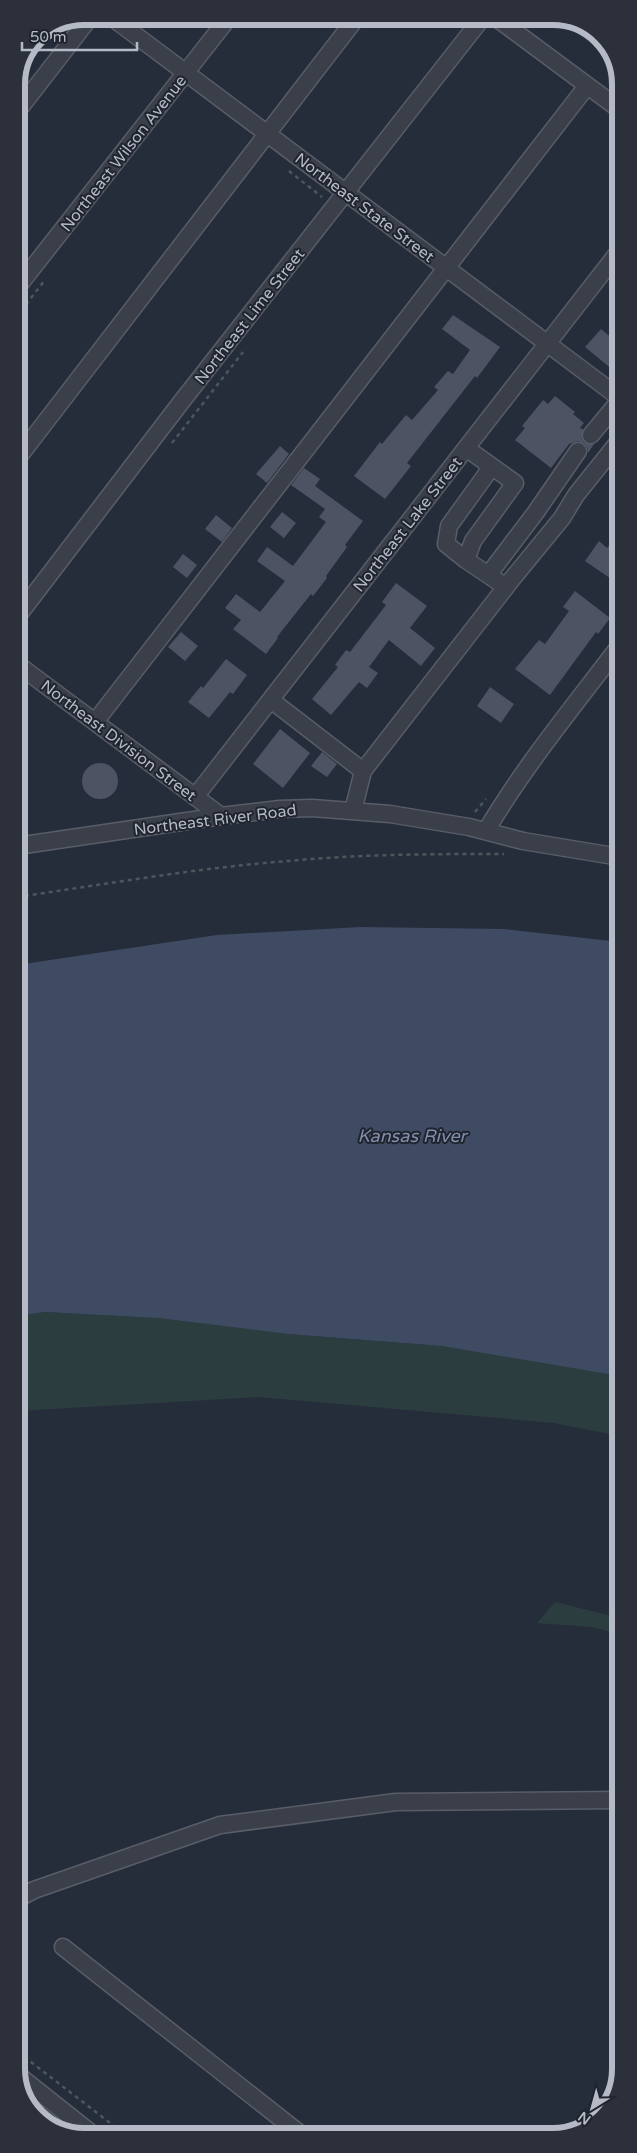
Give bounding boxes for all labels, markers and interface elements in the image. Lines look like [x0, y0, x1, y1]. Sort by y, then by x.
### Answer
scale bar [22, 20, 138, 52]
text: 50 m [30, 28, 67, 46]
street label: Northeast Wilson Avenue [57, 71, 191, 236]
street label: Northeast State Street [291, 149, 438, 267]
street label: Northeast Lime Street [190, 245, 309, 389]
street label: Northeast Lake Street [349, 453, 467, 596]
street label: Northeast Division Street [37, 676, 200, 806]
street label: Northeast River Road [133, 800, 298, 840]
water label: Kansas River [357, 1125, 469, 1147]
north arrow [567, 2083, 617, 2133]
text: N [575, 2108, 594, 2128]

